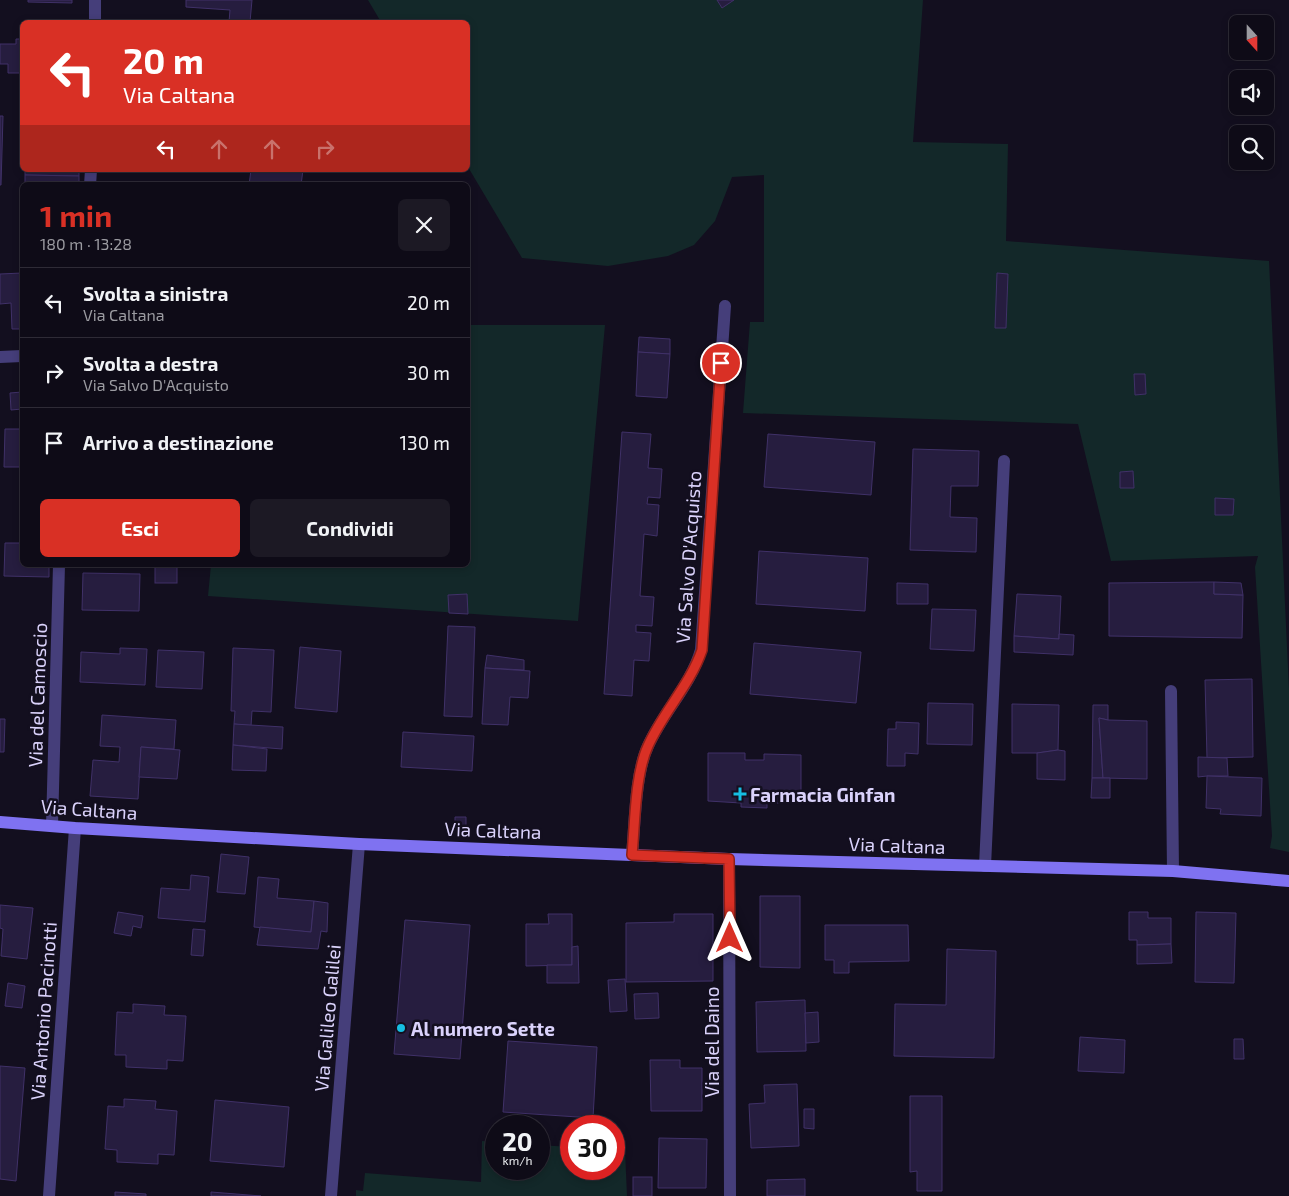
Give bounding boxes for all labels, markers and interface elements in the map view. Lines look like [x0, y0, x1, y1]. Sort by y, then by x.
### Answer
north arrow [1229, 15, 1274, 60]
map controls [1229, 15, 1274, 170]
text: 20 m [123, 39, 204, 81]
icon: left [40, 40, 105, 105]
button: sound [1229, 70, 1274, 115]
text: Via Caltana [123, 81, 235, 107]
button: search [1229, 125, 1274, 170]
icon: left [152, 135, 180, 163]
icon: ahead [205, 135, 233, 163]
icon: ahead [258, 135, 286, 163]
icon: right [311, 135, 339, 163]
text: 1 min [40, 197, 112, 233]
button: close [398, 199, 450, 251]
text: 180 m · 13:28 [40, 234, 132, 253]
text: Svolta a sinistra [83, 282, 228, 305]
icon: left [40, 289, 68, 317]
text: 20 m [407, 291, 450, 314]
text: Via Caltana [83, 305, 165, 324]
pin [700, 342, 742, 384]
icon: arrive [707, 349, 735, 377]
text: Svolta a destra [83, 352, 218, 375]
icon: right [40, 359, 68, 387]
text: 30 m [407, 361, 450, 384]
text: Via Salvo D'Acquisto [83, 375, 229, 394]
icon: arrive [40, 429, 68, 457]
text: Arrivo a destinazione [83, 431, 274, 454]
text: 130 m [400, 431, 450, 454]
street label: Via Salvo D'Acquisto [670, 470, 706, 644]
button: Esci [40, 499, 240, 557]
button: Condividi [250, 499, 450, 557]
street label: Via del Camoscio [23, 622, 51, 768]
place label: Farmacia Ginfan [750, 783, 895, 806]
marker: Farmacia Ginfan [734, 788, 746, 800]
street label: Via Caltana [40, 794, 138, 824]
street label: Via Caltana [444, 817, 542, 843]
street label: Via Caltana [848, 832, 946, 858]
position arrow [703, 911, 755, 963]
street label: Via Antonio Pacinotti [25, 921, 61, 1101]
street label: Via Galileo Galilei [309, 943, 345, 1093]
street label: Via del Daino [700, 986, 723, 1098]
place label: Al numero Sette [411, 1017, 555, 1040]
marker: Al numero Sette [395, 1022, 407, 1034]
speed limit sign: 30 [560, 1115, 625, 1180]
text: 20 [502, 1126, 533, 1156]
text: km/h [503, 1153, 532, 1167]

